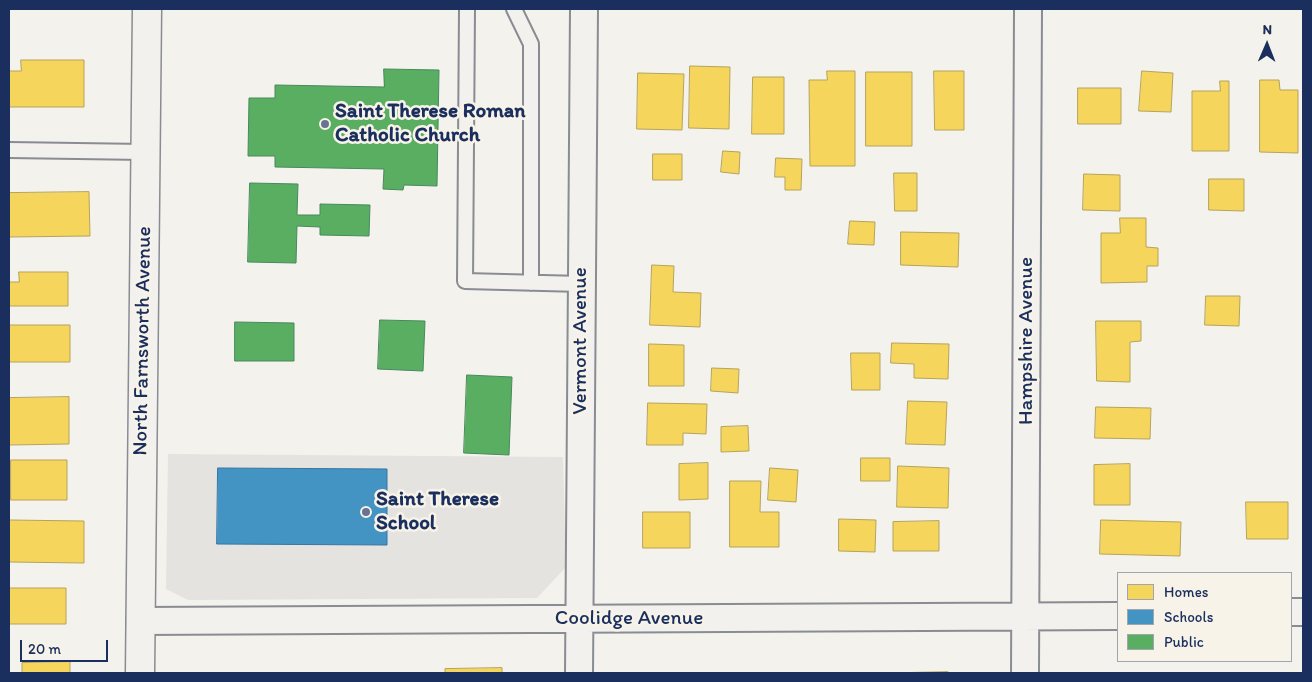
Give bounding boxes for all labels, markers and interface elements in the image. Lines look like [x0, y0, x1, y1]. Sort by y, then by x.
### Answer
north arrow [1242, 20, 1292, 70]
text: N [1262, 21, 1272, 38]
place label: Saint Therese Roman Catholic Church [335, 99, 525, 149]
marker: Saint Therese Roman Catholic Church [319, 118, 331, 130]
street label: North Farnsworth Avenue [128, 226, 158, 456]
street label: Hampshire Avenue [1014, 257, 1040, 425]
street label: Vermont Avenue [568, 267, 594, 415]
place label: Saint Therese School [376, 487, 499, 537]
marker: Saint Therese School [360, 506, 372, 518]
legend [1117, 572, 1292, 662]
text: Homes [1164, 583, 1208, 601]
street label: Coolidge Avenue [555, 606, 703, 632]
text: Schools [1164, 608, 1213, 626]
scale bar [22, 630, 110, 662]
text: Public [1164, 633, 1204, 651]
text: 20 m [28, 640, 61, 658]

